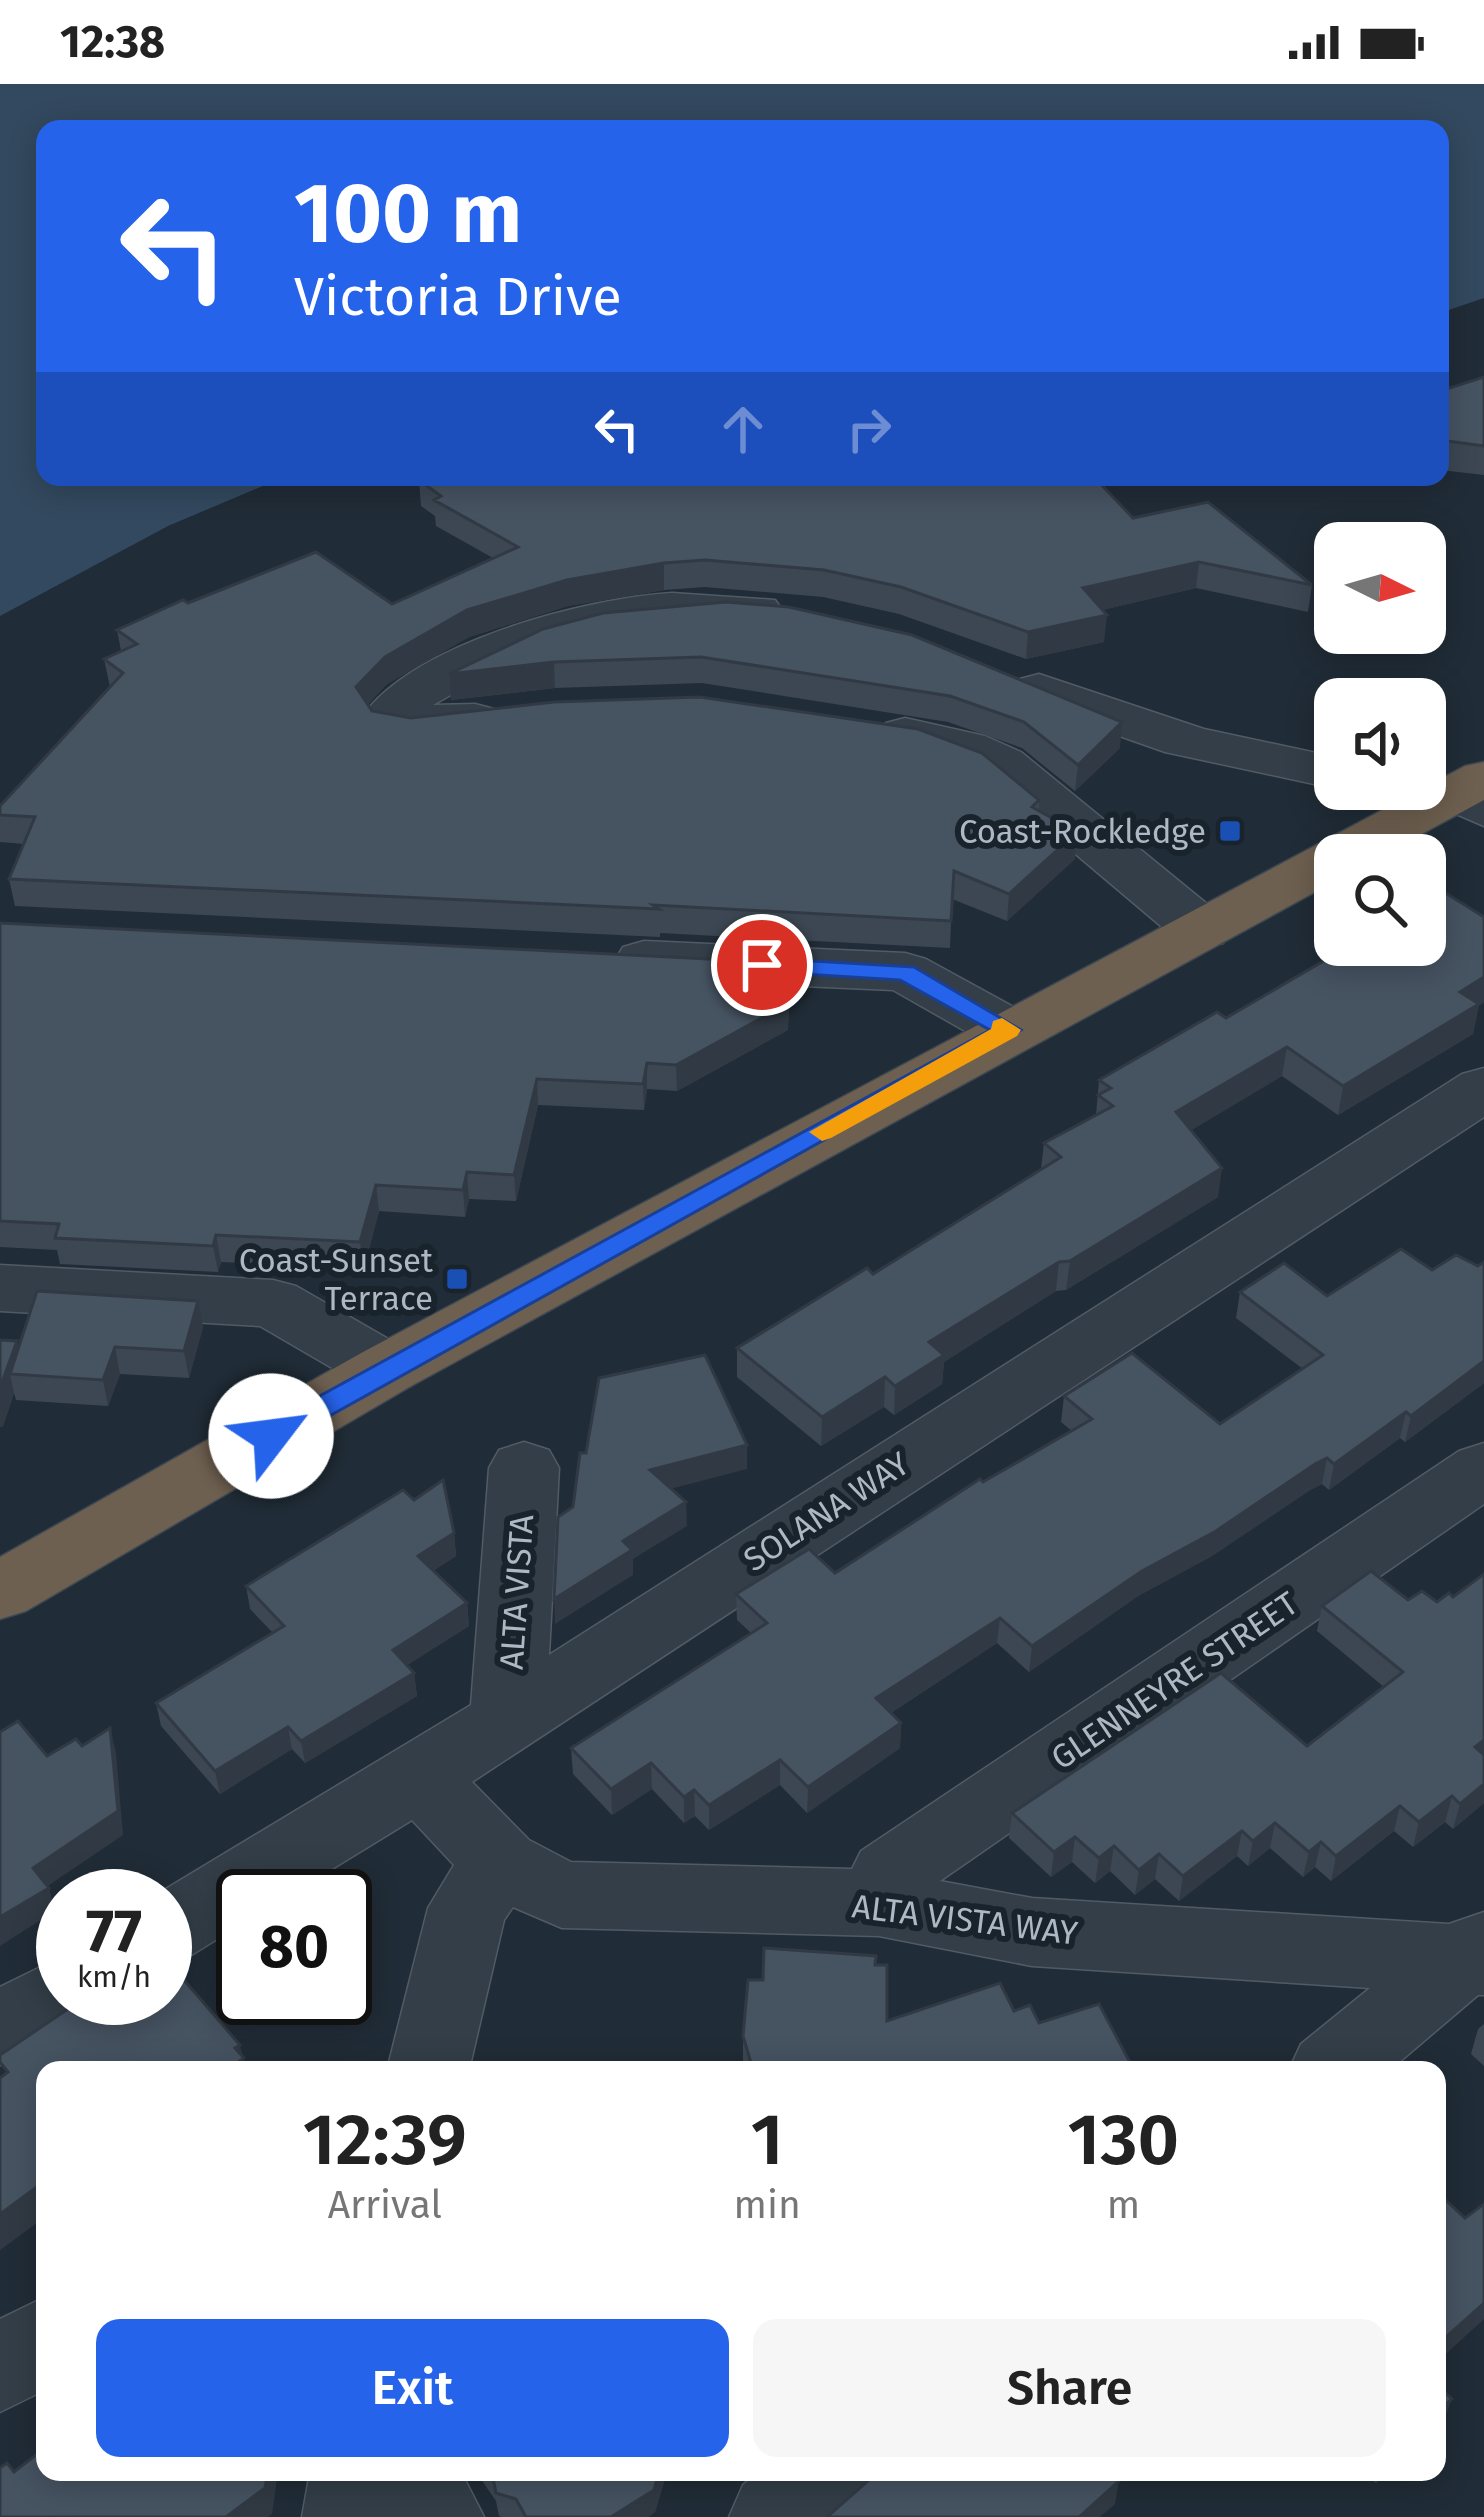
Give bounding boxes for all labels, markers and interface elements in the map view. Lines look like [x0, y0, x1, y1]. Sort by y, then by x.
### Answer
text: 12:38 [60, 15, 165, 69]
text: 100 m [294, 163, 522, 264]
icon: left [96, 168, 252, 324]
text: Victoria Drive [294, 265, 622, 329]
icon: left [584, 396, 650, 462]
icon: ahead [710, 396, 776, 462]
icon: right [836, 396, 902, 462]
north arrow [1314, 522, 1446, 654]
map controls [1314, 522, 1446, 966]
button: sound [1314, 678, 1446, 810]
place label: Coast-Rockledge [959, 812, 1206, 852]
marker: Coast-Rockledge [1217, 818, 1243, 844]
button: search [1314, 834, 1446, 966]
pin [711, 914, 813, 1016]
icon: arrive [729, 932, 795, 998]
place label: Coast-Sunset Terrace [239, 1241, 433, 1319]
marker: Coast-Sunset Terrace [444, 1266, 470, 1292]
position arrow [208, 1373, 334, 1499]
street label: SOLANA WAY [736, 1444, 917, 1580]
street label: ALTA VISTA [492, 1513, 542, 1671]
street label: GLENNEYRE STREET [1044, 1584, 1305, 1778]
speed limit sign: 80 [216, 1869, 372, 2025]
street label: ALTA VISTA WAY [850, 1886, 1080, 1954]
text: 77 [86, 1896, 142, 1968]
text: km/h [77, 1959, 151, 1995]
text: 12:39 [303, 2097, 467, 2183]
text: 1 [751, 2097, 784, 2183]
text: 130 [1068, 2097, 1179, 2183]
text: Arrival [328, 2182, 442, 2228]
text: min [734, 2182, 801, 2228]
text: m [1107, 2182, 1140, 2228]
button: Exit [96, 2319, 729, 2457]
button: Share [753, 2319, 1386, 2457]

